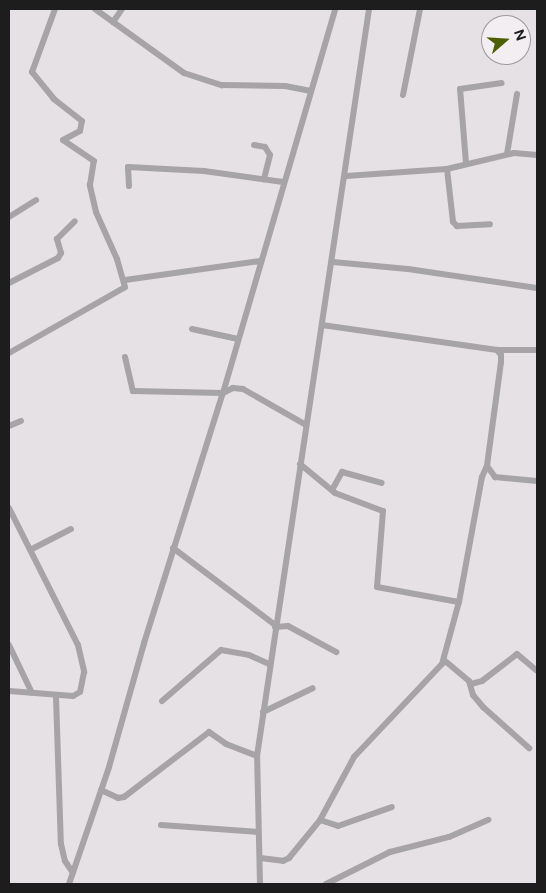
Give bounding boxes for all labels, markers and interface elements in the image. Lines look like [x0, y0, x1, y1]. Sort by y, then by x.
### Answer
north arrow [481, 15, 531, 65]
text: N [510, 27, 530, 43]

